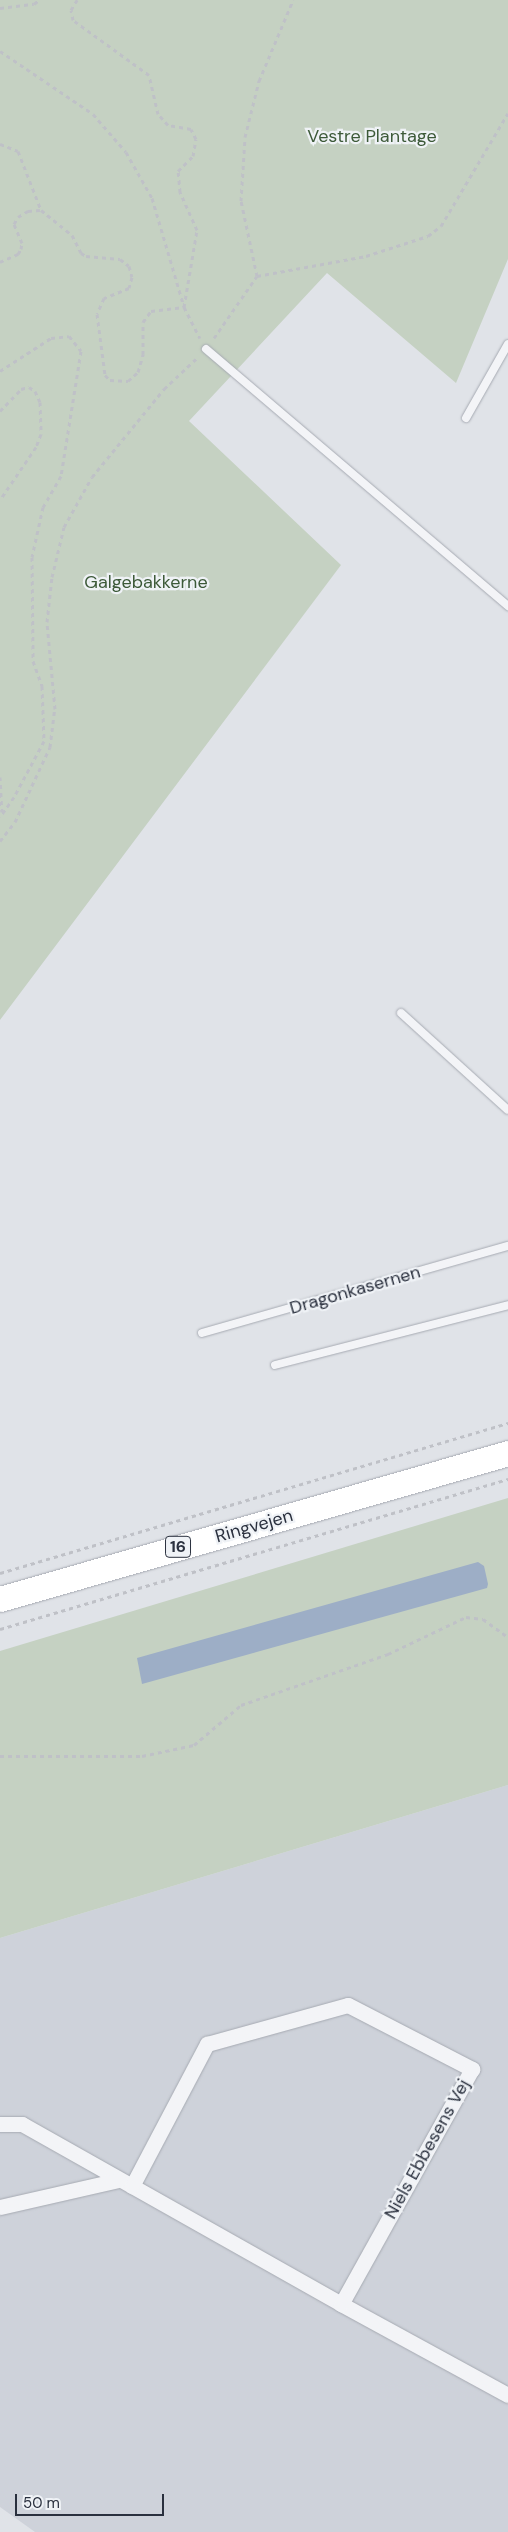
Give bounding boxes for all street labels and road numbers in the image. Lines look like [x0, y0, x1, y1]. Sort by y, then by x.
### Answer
street label: Dragonkasernen [287, 1261, 423, 1319]
street label: Ringvejen [213, 1505, 295, 1547]
road number: 16 [164, 1534, 192, 1560]
street label: Niels Ebbesens Vej [380, 2075, 474, 2223]

